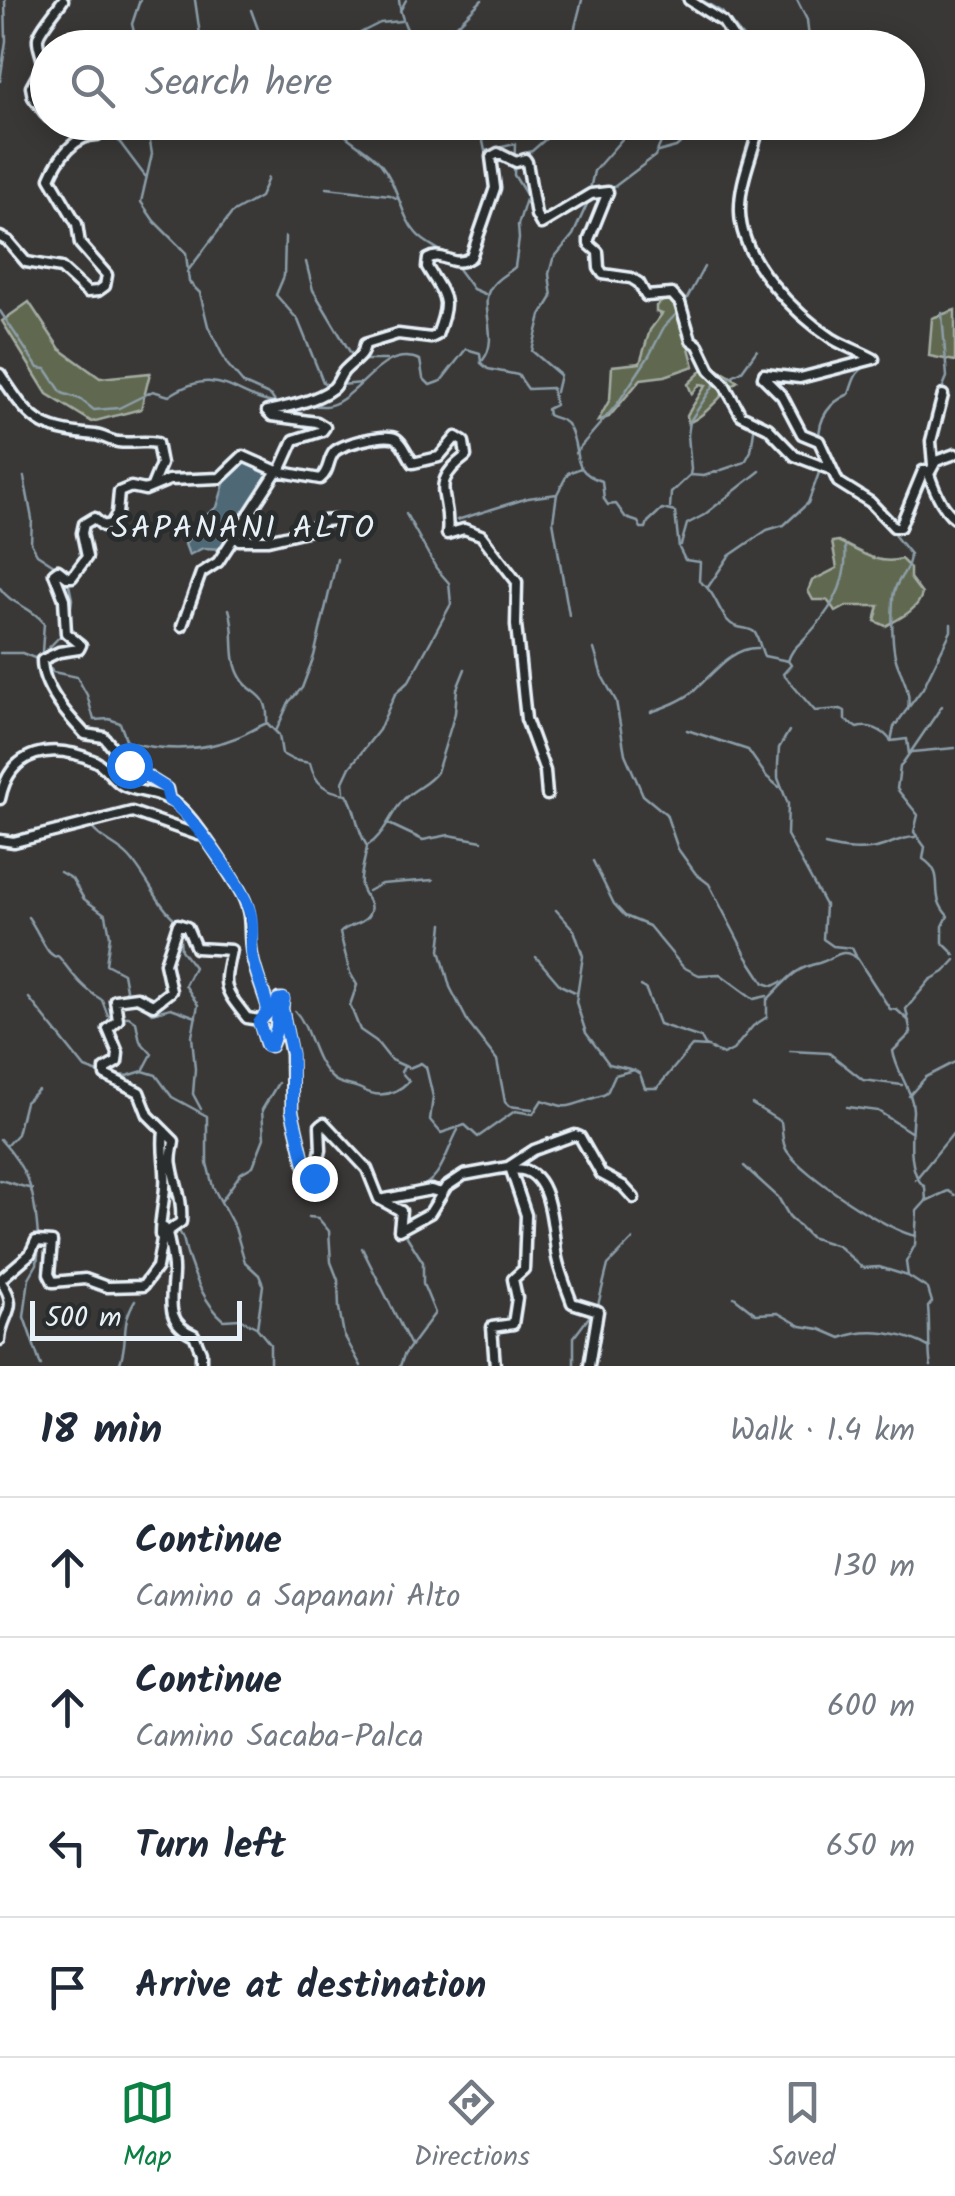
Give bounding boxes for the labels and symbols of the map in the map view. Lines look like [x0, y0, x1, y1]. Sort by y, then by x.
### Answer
district label: SAPANANI ALTO [112, 504, 376, 555]
route start [107, 743, 153, 789]
route end [292, 1156, 338, 1202]
scale bar [30, 1296, 242, 1340]

